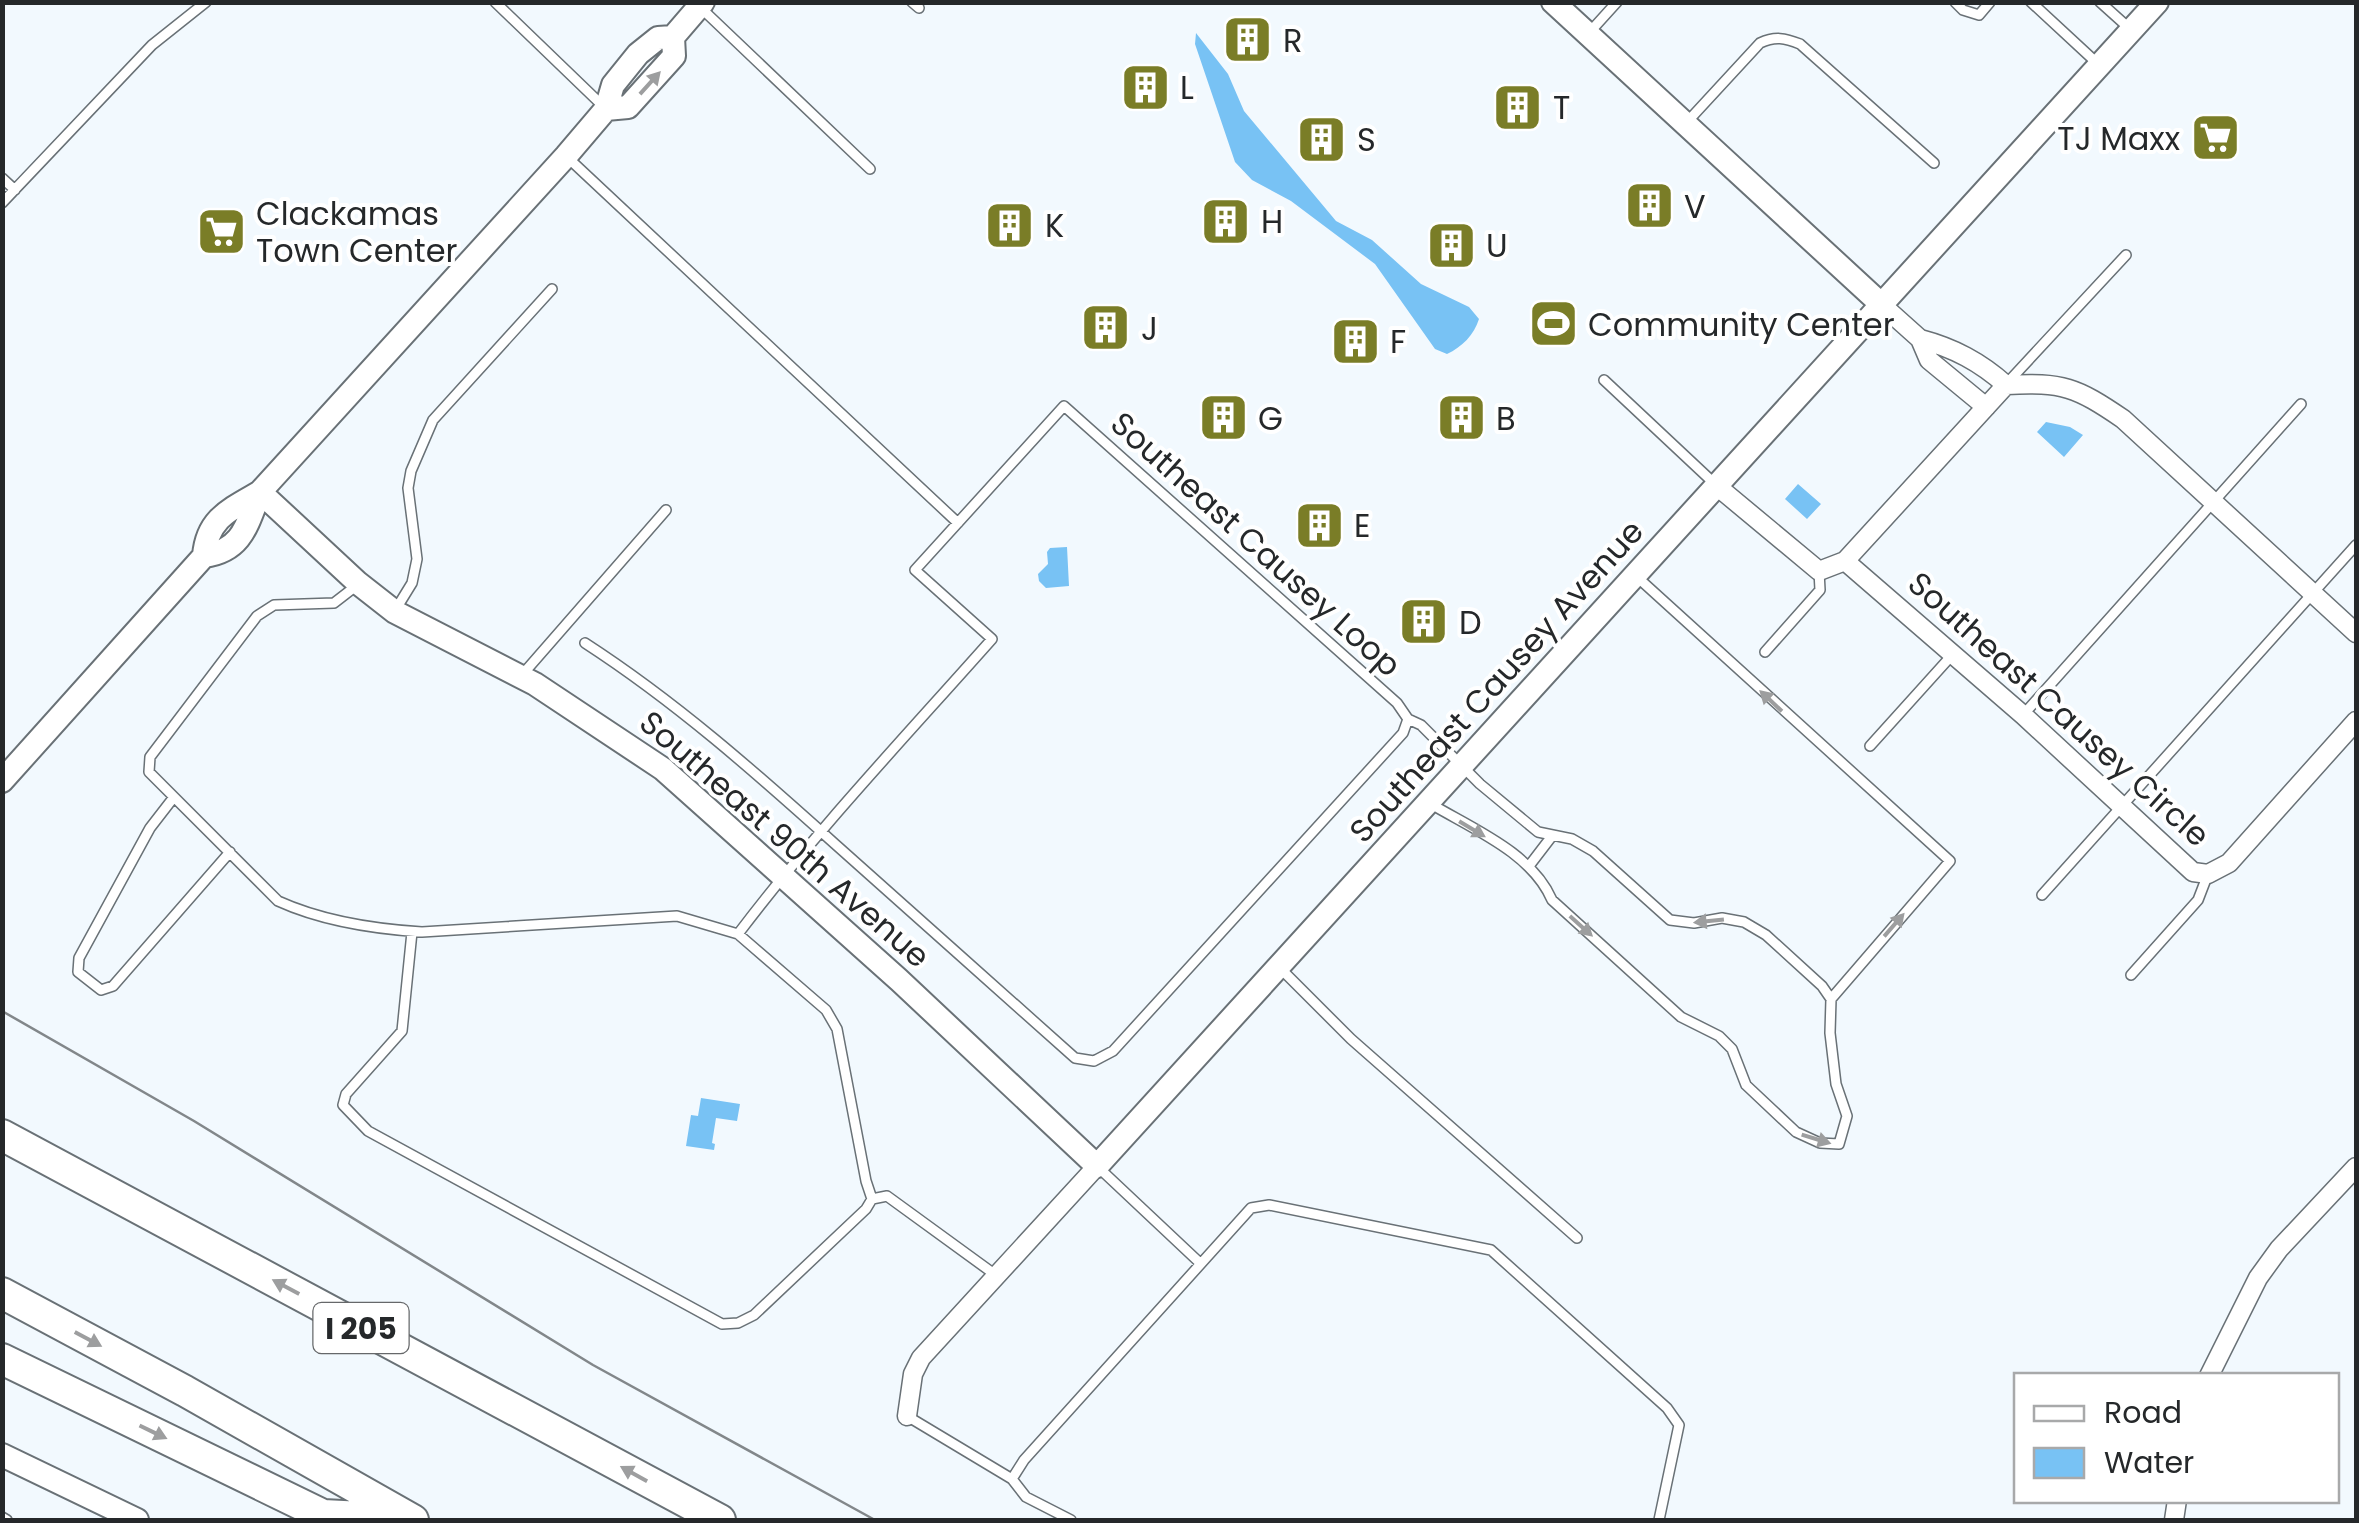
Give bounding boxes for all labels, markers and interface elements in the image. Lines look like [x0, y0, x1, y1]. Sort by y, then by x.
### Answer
building icon: R [1222, 14, 1274, 66]
place label: R [1283, 18, 1302, 63]
building icon: L [1119, 61, 1171, 113]
place label: L [1180, 65, 1194, 110]
one-way arrow [638, 71, 661, 95]
building icon: T [1492, 81, 1544, 133]
place label: T [1553, 85, 1570, 130]
supermarket icon: TJ Maxx [2189, 112, 2241, 164]
building icon: S [1296, 113, 1348, 165]
place label: TJ Maxx [2057, 116, 2180, 161]
place label: S [1357, 117, 1376, 162]
building icon: V [1623, 180, 1675, 232]
place label: V [1684, 184, 1706, 229]
place label: Clackamas Town Center [256, 191, 458, 273]
building icon: H [1200, 195, 1252, 247]
building icon: K [984, 199, 1036, 251]
place label: H [1261, 199, 1283, 244]
place label: K [1045, 203, 1064, 248]
supermarket icon: Clackamas Town Center [195, 205, 247, 257]
building icon: U [1425, 219, 1477, 271]
place label: U [1486, 223, 1508, 268]
sports icon: Community Center [1527, 298, 1579, 350]
building icon: J [1080, 302, 1132, 354]
place label: Community Center [1588, 302, 1895, 347]
place label: J [1141, 306, 1158, 351]
building icon: F [1329, 315, 1381, 367]
place label: F [1390, 319, 1406, 364]
building icon: G [1197, 392, 1249, 444]
building icon: B [1435, 392, 1487, 444]
place label: G [1258, 396, 1283, 441]
place label: B [1496, 396, 1516, 441]
street label: Southeast Causey Loop [1101, 401, 1411, 687]
building icon: E [1293, 499, 1345, 551]
place label: E [1354, 503, 1370, 548]
street label: Southeast Causey Avenue [1339, 510, 1653, 852]
street label: Southeast Causey Circle [1898, 561, 2220, 857]
building icon: D [1398, 596, 1450, 648]
place label: D [1459, 600, 1482, 645]
one-way arrow [1759, 690, 1783, 713]
street label: Southeast 90th Avenue [630, 700, 940, 978]
one-way arrow [1458, 820, 1486, 837]
one-way arrow [1693, 913, 1725, 929]
one-way arrow [1883, 913, 1905, 938]
one-way arrow [1568, 914, 1593, 936]
one-way arrow [1801, 1132, 1831, 1147]
one-way arrow [272, 1279, 301, 1296]
road number: I 205 [314, 1303, 408, 1353]
one-way arrow [74, 1331, 103, 1348]
legend [2014, 1373, 2339, 1503]
text: Road [2104, 1391, 2182, 1434]
one-way arrow [139, 1423, 168, 1440]
text: Water [2104, 1441, 2194, 1484]
one-way arrow [620, 1466, 649, 1483]

